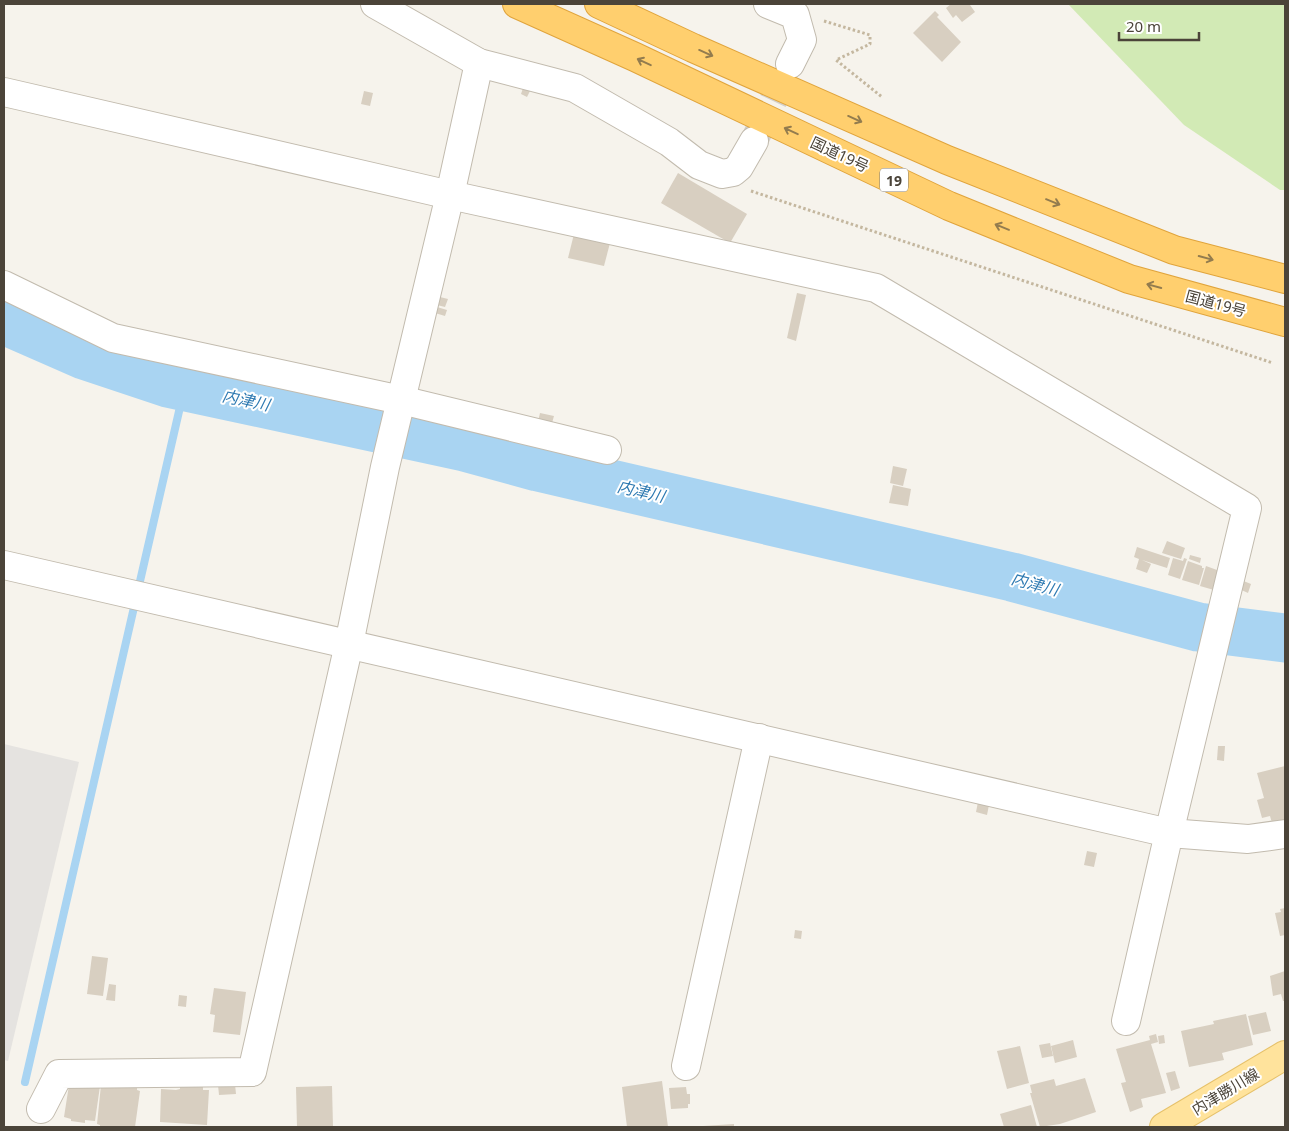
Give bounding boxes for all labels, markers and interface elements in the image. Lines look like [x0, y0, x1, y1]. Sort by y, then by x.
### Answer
scale bar [1119, 10, 1199, 42]
text: 20 m [1126, 16, 1161, 36]
one-way arrow [698, 49, 713, 59]
one-way arrow [637, 56, 652, 66]
one-way arrow [847, 115, 862, 125]
one-way arrow [784, 126, 799, 135]
street label: 国道19号 [808, 132, 872, 176]
road number: 19 [880, 168, 908, 192]
one-way arrow [1045, 198, 1060, 207]
one-way arrow [995, 222, 1010, 232]
one-way arrow [1197, 254, 1213, 264]
one-way arrow [1146, 280, 1162, 290]
street label: 国道19号 [1183, 285, 1249, 321]
water label: 内津川 [220, 384, 274, 416]
water label: 内津川 [615, 475, 669, 508]
water label: 内津川 [1009, 567, 1063, 601]
street label: 内津勝川線 [1188, 1063, 1262, 1119]

